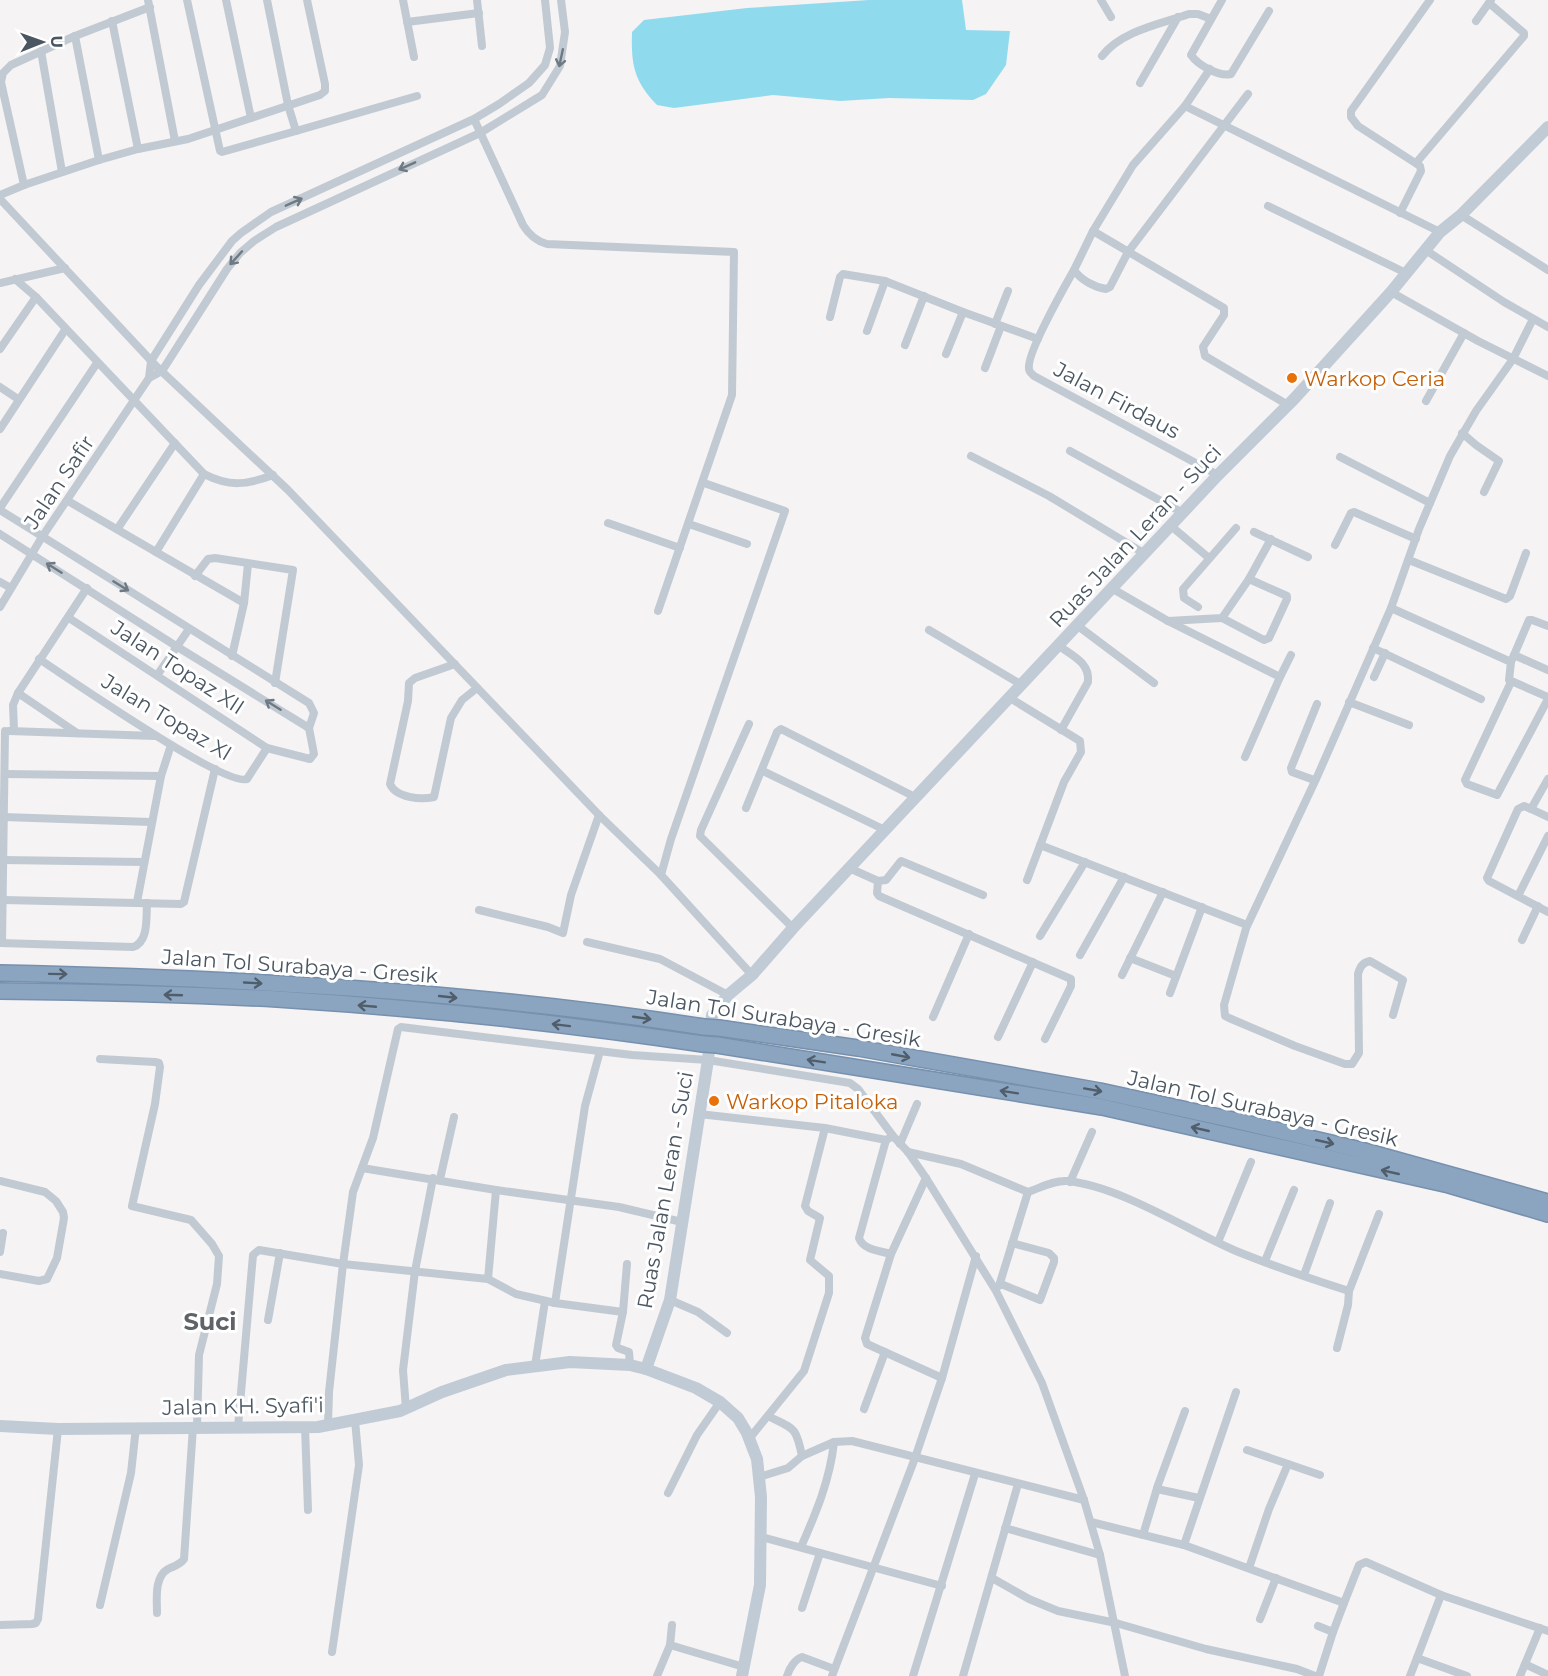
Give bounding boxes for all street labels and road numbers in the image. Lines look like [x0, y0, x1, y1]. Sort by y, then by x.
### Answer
street label: Jalan Firdaus [1049, 356, 1184, 444]
street label: Jalan Safir [18, 431, 99, 534]
street label: Ruas Jalan Leran - Suci [1044, 440, 1226, 632]
street label: Jalan Topaz XII [107, 615, 249, 719]
street label: Jalan Topaz XI [97, 668, 237, 766]
street label: Jalan Tol Surabaya - Gresik [160, 944, 439, 988]
street label: Jalan Tol Surabaya - Gresik [644, 984, 923, 1052]
street label: Jalan Tol Surabaya - Gresik [1124, 1064, 1401, 1151]
street label: Ruas Jalan Leran - Suci [632, 1069, 698, 1311]
street label: Jalan KH. Syafi'i [161, 1392, 324, 1420]

